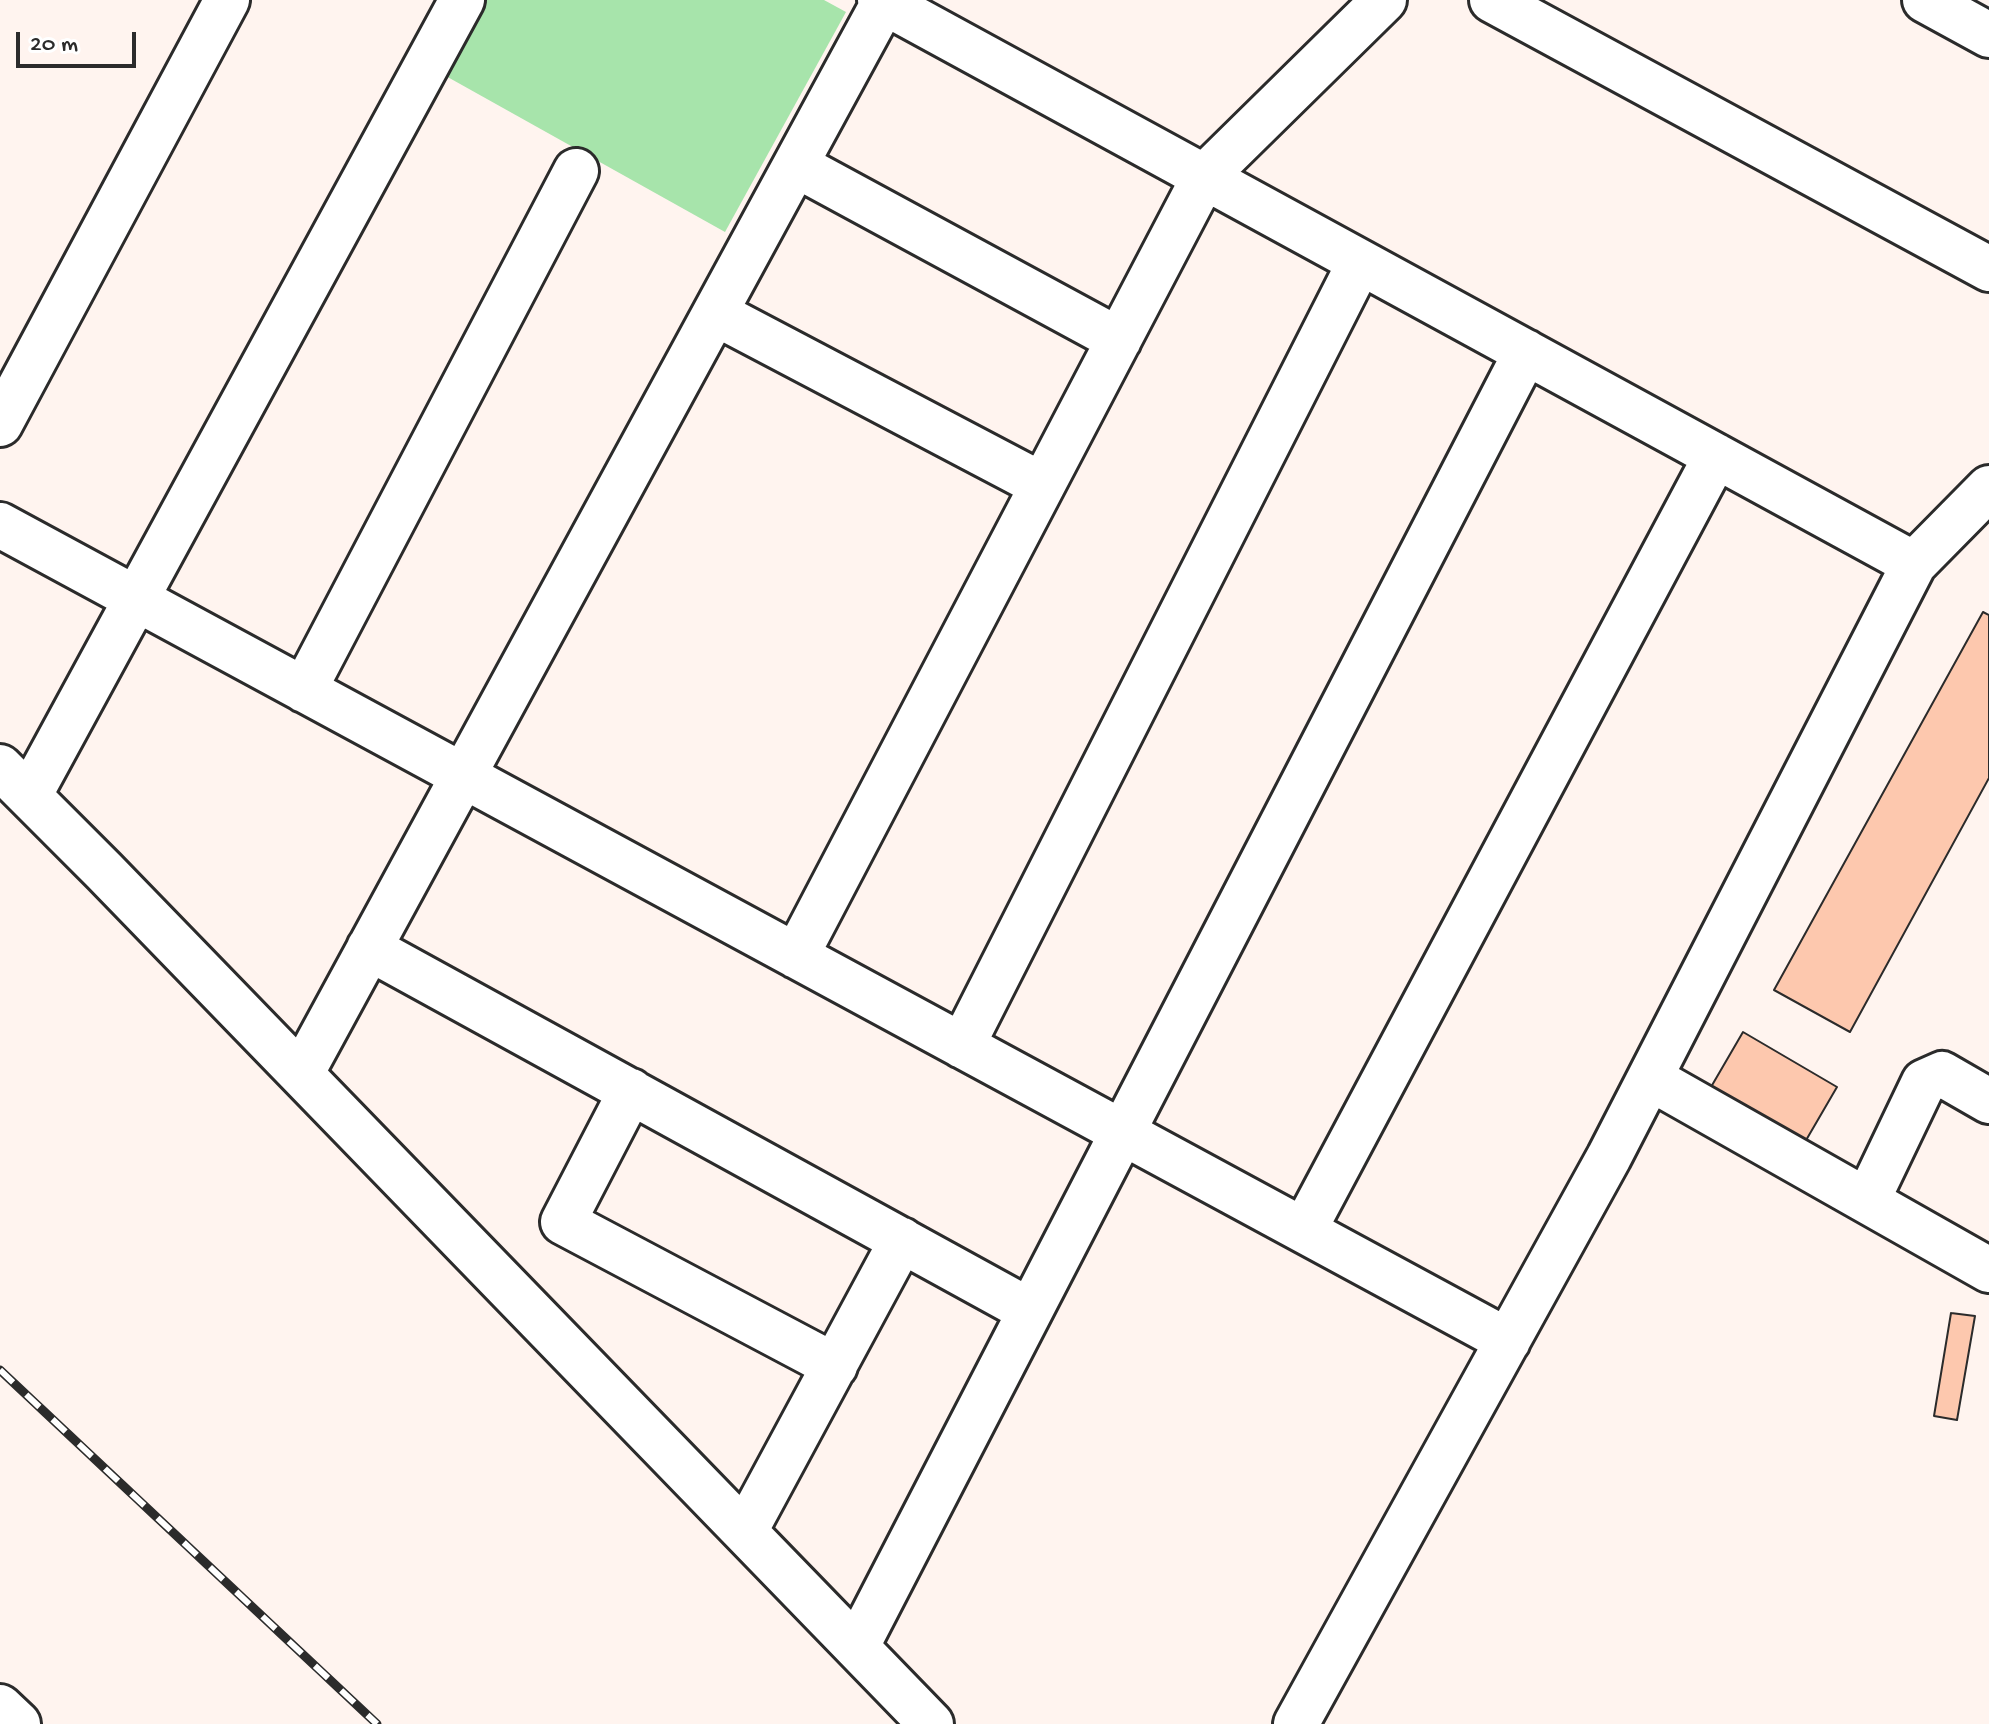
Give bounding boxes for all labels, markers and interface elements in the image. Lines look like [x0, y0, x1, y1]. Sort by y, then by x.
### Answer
scale bar [20, 16, 140, 66]
text: 20 m [30, 31, 78, 60]

